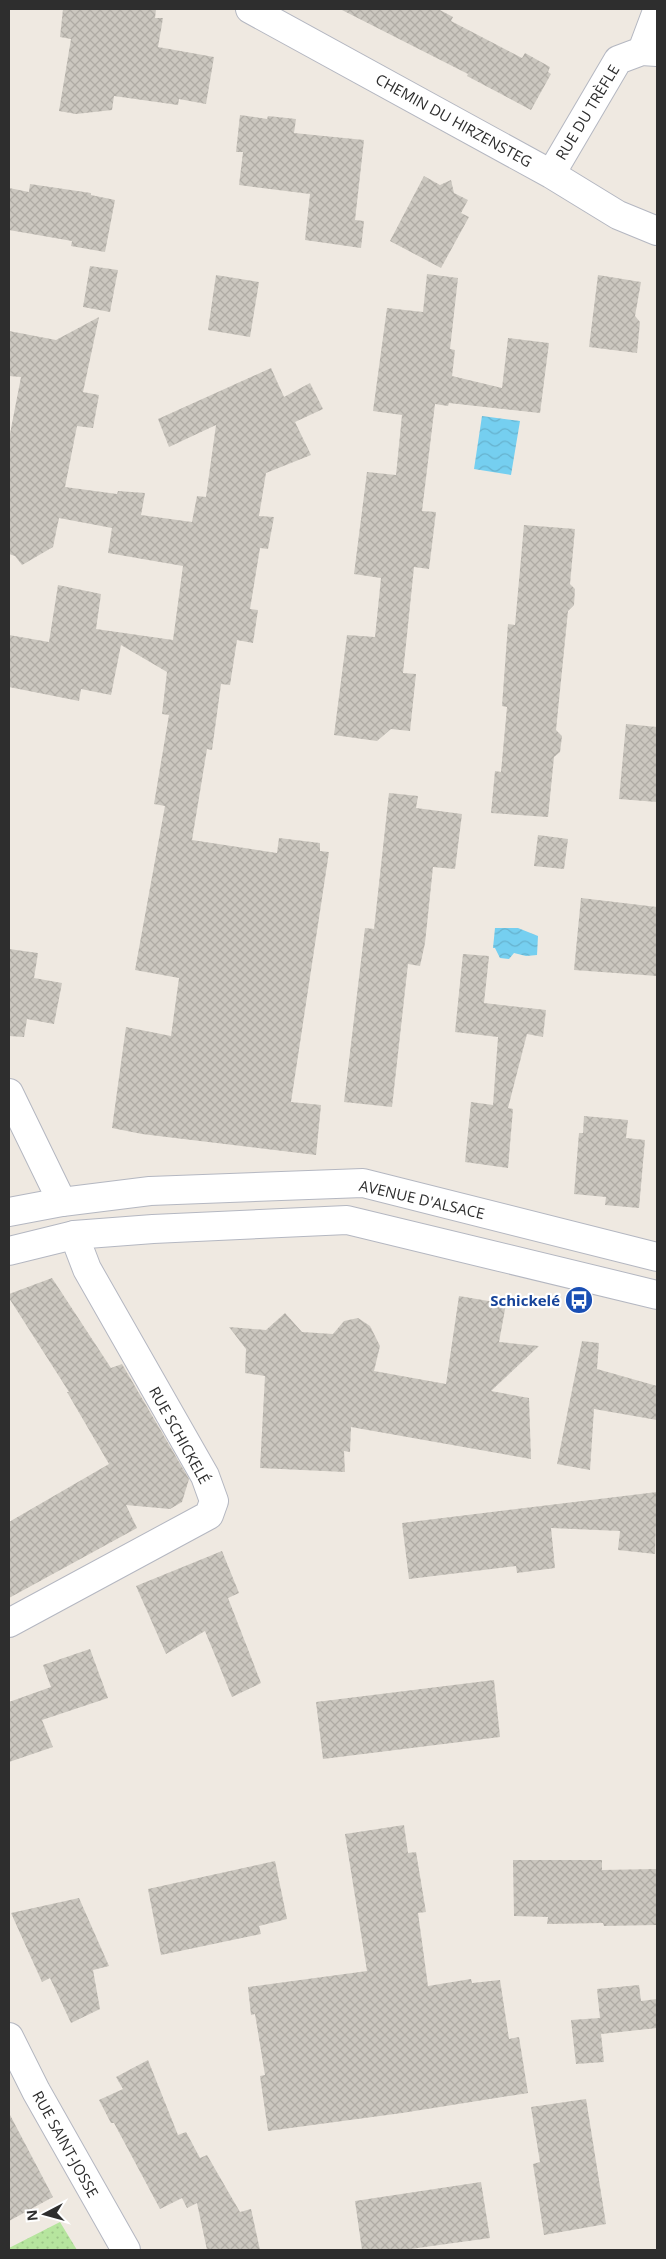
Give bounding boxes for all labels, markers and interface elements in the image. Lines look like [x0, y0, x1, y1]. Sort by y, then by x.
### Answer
street label: RUE DU TRÈFLE [551, 61, 623, 163]
street label: CHEMIN DU HIRZENSTEG [372, 69, 536, 171]
street label: AVENUE D'ALSACE [357, 1175, 487, 1223]
bus stop icon: Schickelé [564, 1285, 594, 1315]
place label: Schickelé [490, 1290, 560, 1310]
street label: RUE SCHICKELÉ [145, 1383, 215, 1487]
street label: RUE SAINT-JOSSE [28, 2087, 104, 2201]
north arrow [20, 2189, 70, 2239]
text: N [22, 2209, 42, 2222]

